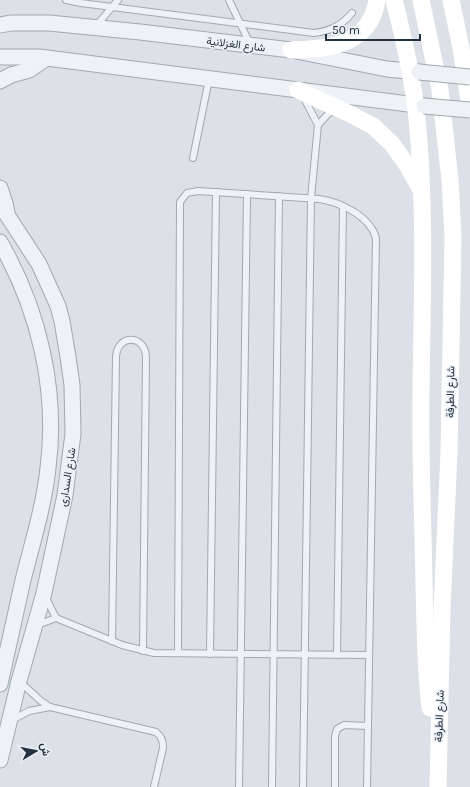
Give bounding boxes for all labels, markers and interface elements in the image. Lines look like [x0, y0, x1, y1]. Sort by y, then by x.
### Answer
scale bar [326, 16, 420, 42]
text: 50 m [332, 23, 360, 37]
street label: شارع الغزلانية [206, 34, 266, 56]
street label: شارع الطرفة [444, 366, 458, 418]
street label: شارع السدارى [56, 446, 80, 508]
street label: شارع الطرفة [432, 689, 448, 742]
north arrow [16, 731, 56, 771]
text: ش [38, 742, 53, 757]

